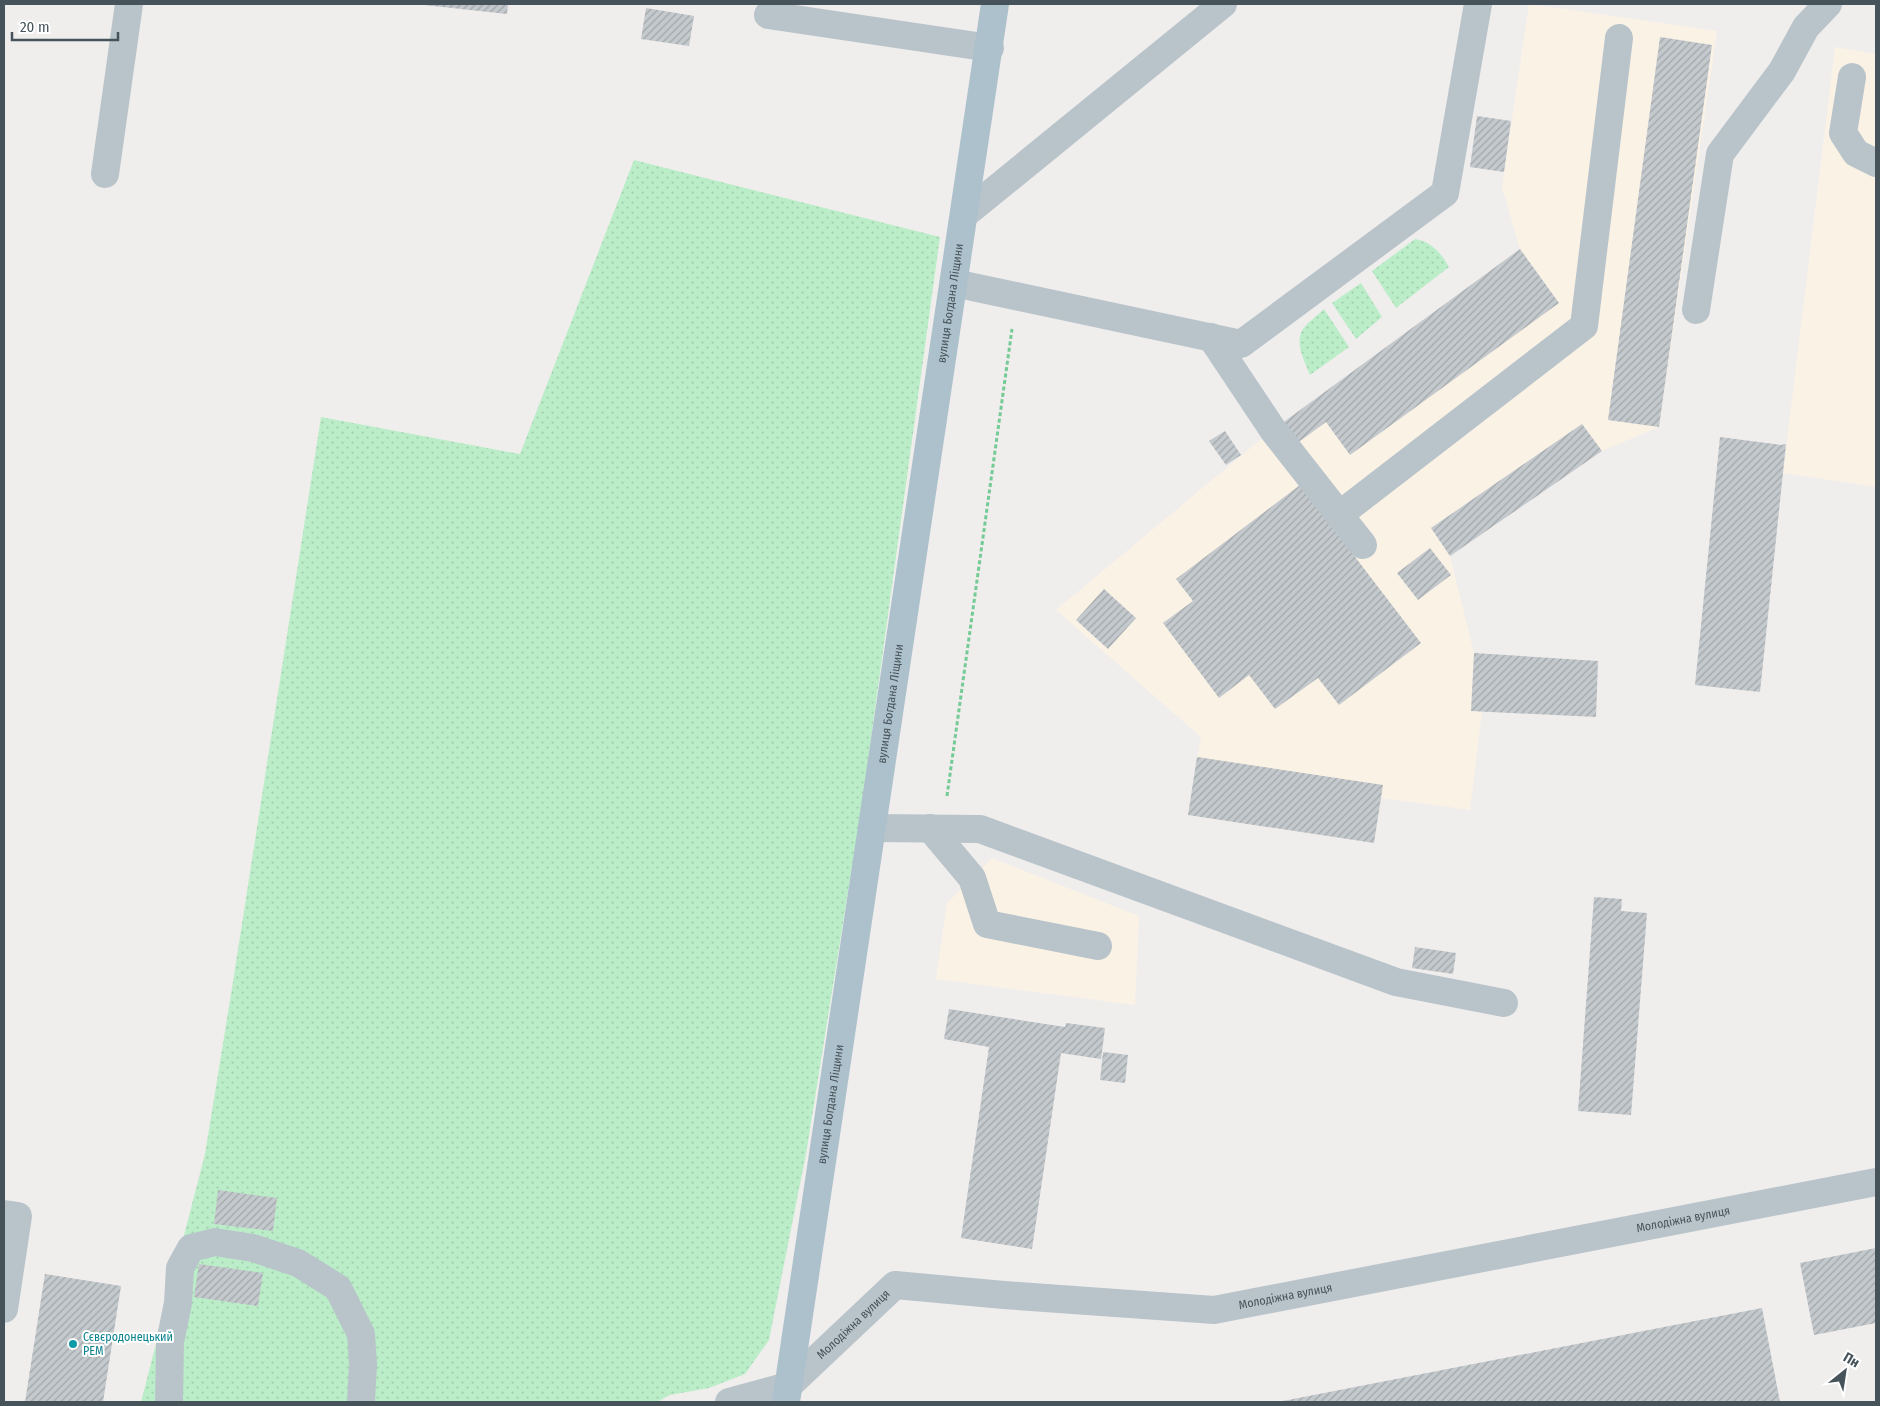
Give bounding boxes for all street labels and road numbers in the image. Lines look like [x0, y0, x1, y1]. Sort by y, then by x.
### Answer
street label: вулиця Богдана Ліщини [934, 242, 966, 364]
street label: вулиця Богдана Ліщини [875, 643, 906, 764]
street label: вулиця Богдана Ліщини [815, 1044, 846, 1165]
street label: Молодіжна вулиця [1635, 1203, 1731, 1235]
street label: Молодіжна вулиця [1237, 1280, 1333, 1312]
street label: Молодіжна вулиця [814, 1287, 893, 1362]

